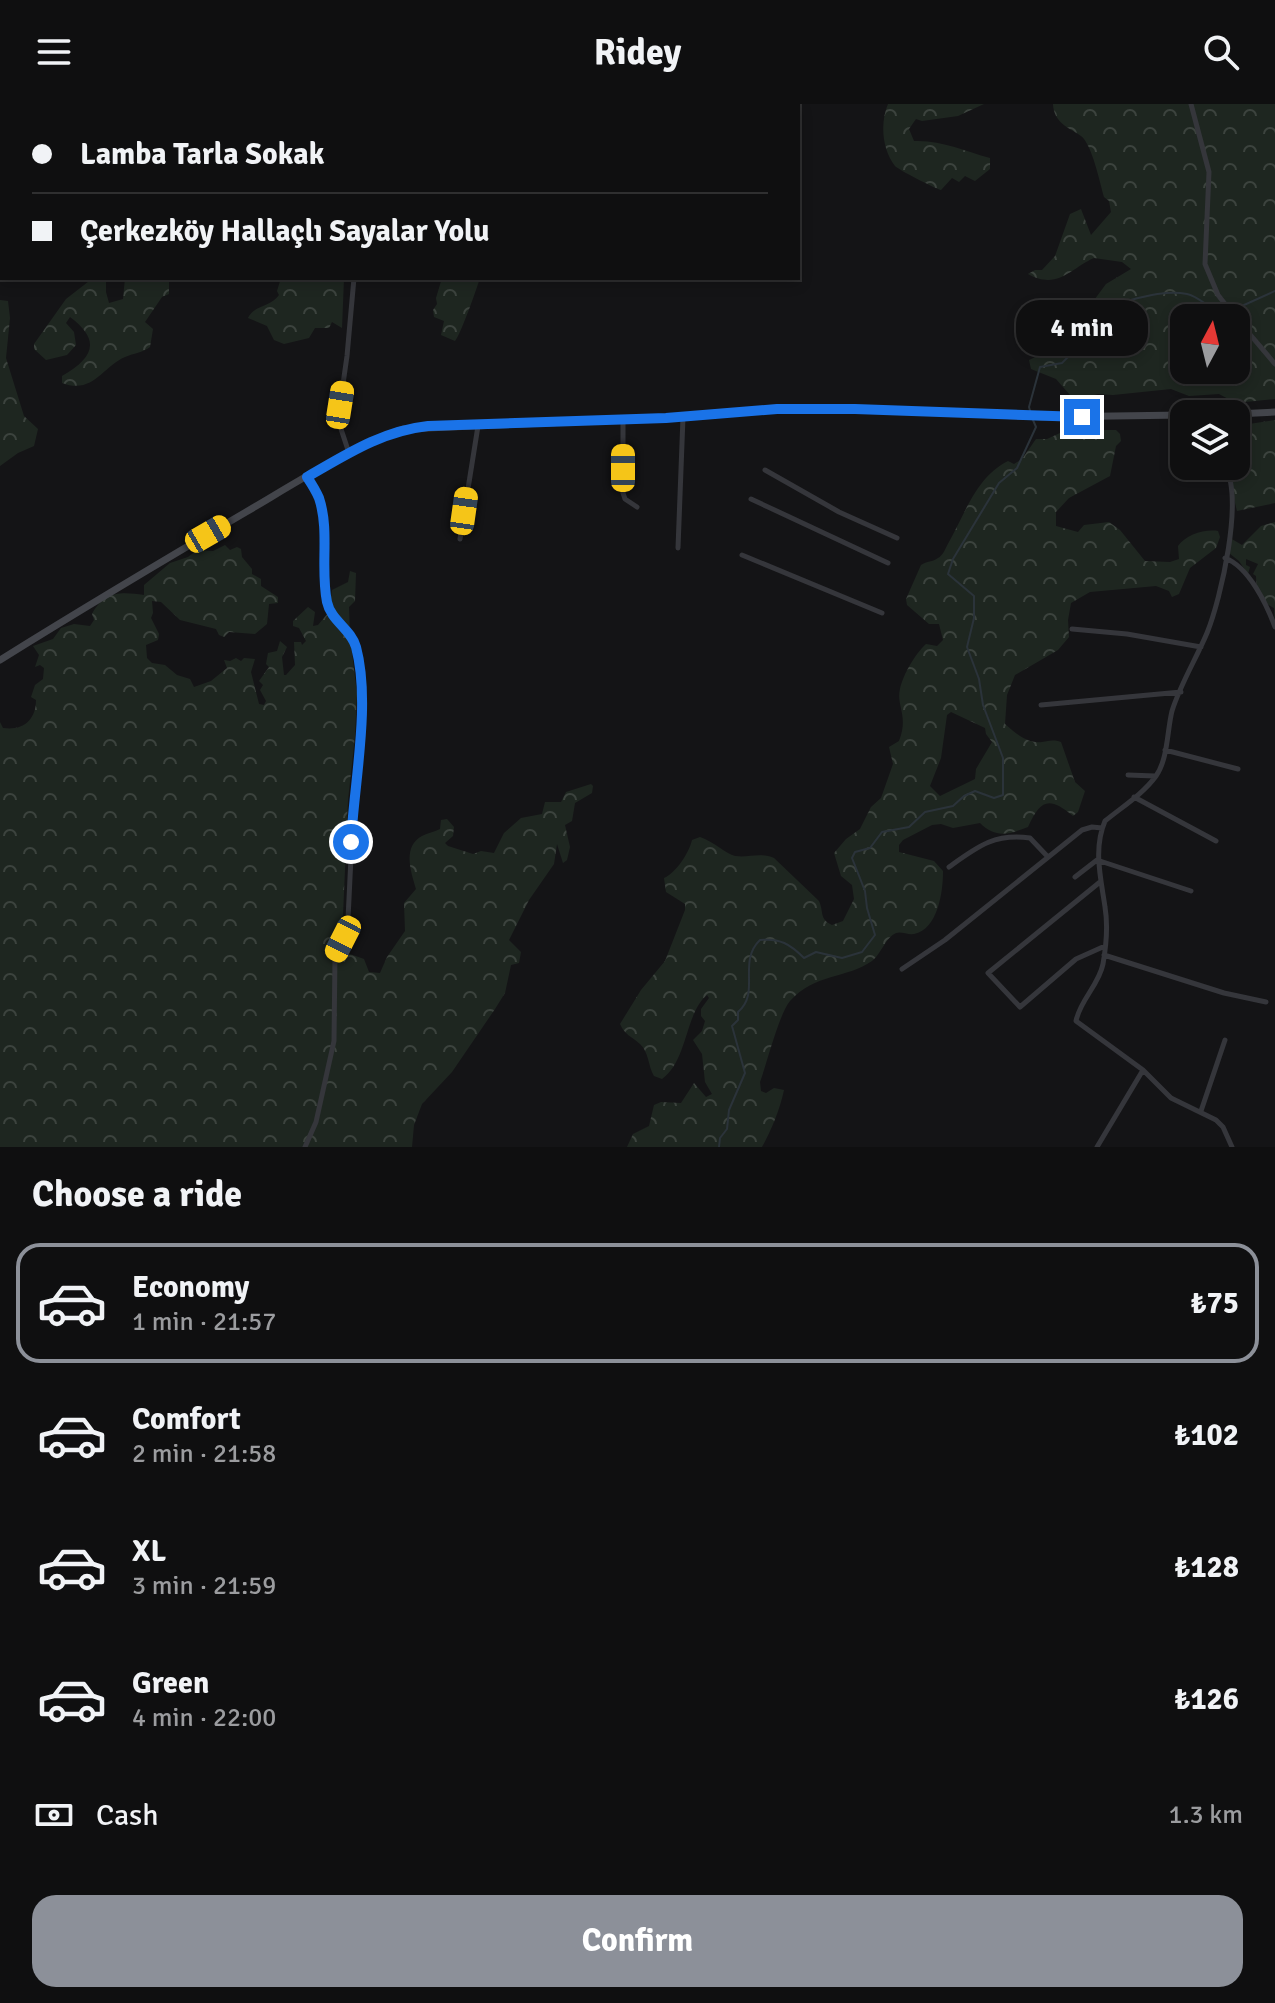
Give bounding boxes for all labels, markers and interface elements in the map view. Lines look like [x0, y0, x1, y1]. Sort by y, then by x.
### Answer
icon: menu [32, 30, 76, 74]
text: Ridey [594, 30, 681, 75]
icon: search [1199, 30, 1243, 74]
text: Lamba Tarla Sokak [80, 136, 324, 173]
text: Çerkezköy Hallaçlı Sayalar Yolu [80, 213, 490, 250]
callout: 4 min [1016, 301, 1148, 357]
north arrow [1170, 304, 1250, 384]
map controls [1170, 304, 1250, 480]
text: 4 min [1051, 312, 1113, 344]
car [324, 379, 356, 431]
route end [1064, 399, 1100, 435]
button: layers [1170, 400, 1250, 480]
car [611, 444, 635, 492]
car [449, 486, 479, 536]
car [181, 512, 235, 556]
route start [333, 824, 369, 860]
car [321, 912, 365, 966]
text: Choose a ride [32, 1172, 242, 1217]
icon: car [36, 1267, 108, 1339]
text: Economy [132, 1269, 249, 1306]
text: ₺75 [1190, 1285, 1239, 1322]
text: 1 min · 21:57 [132, 1306, 276, 1338]
icon: car [36, 1399, 108, 1471]
text: Comfort [132, 1401, 241, 1438]
text: ₺102 [1174, 1417, 1239, 1454]
text: 2 min · 21:58 [132, 1438, 276, 1470]
icon: car [36, 1531, 108, 1603]
text: XL [132, 1533, 166, 1570]
text: ₺128 [1174, 1549, 1239, 1586]
text: 3 min · 21:59 [132, 1570, 276, 1602]
icon: car [36, 1663, 108, 1735]
text: Green [132, 1665, 209, 1702]
text: ₺126 [1174, 1681, 1239, 1718]
text: 4 min · 22:00 [132, 1702, 276, 1734]
icon: cash [32, 1793, 76, 1837]
text: Cash [96, 1797, 159, 1834]
text: 1.3 km [1169, 1799, 1243, 1831]
button: Confirm [32, 1895, 1243, 1987]

